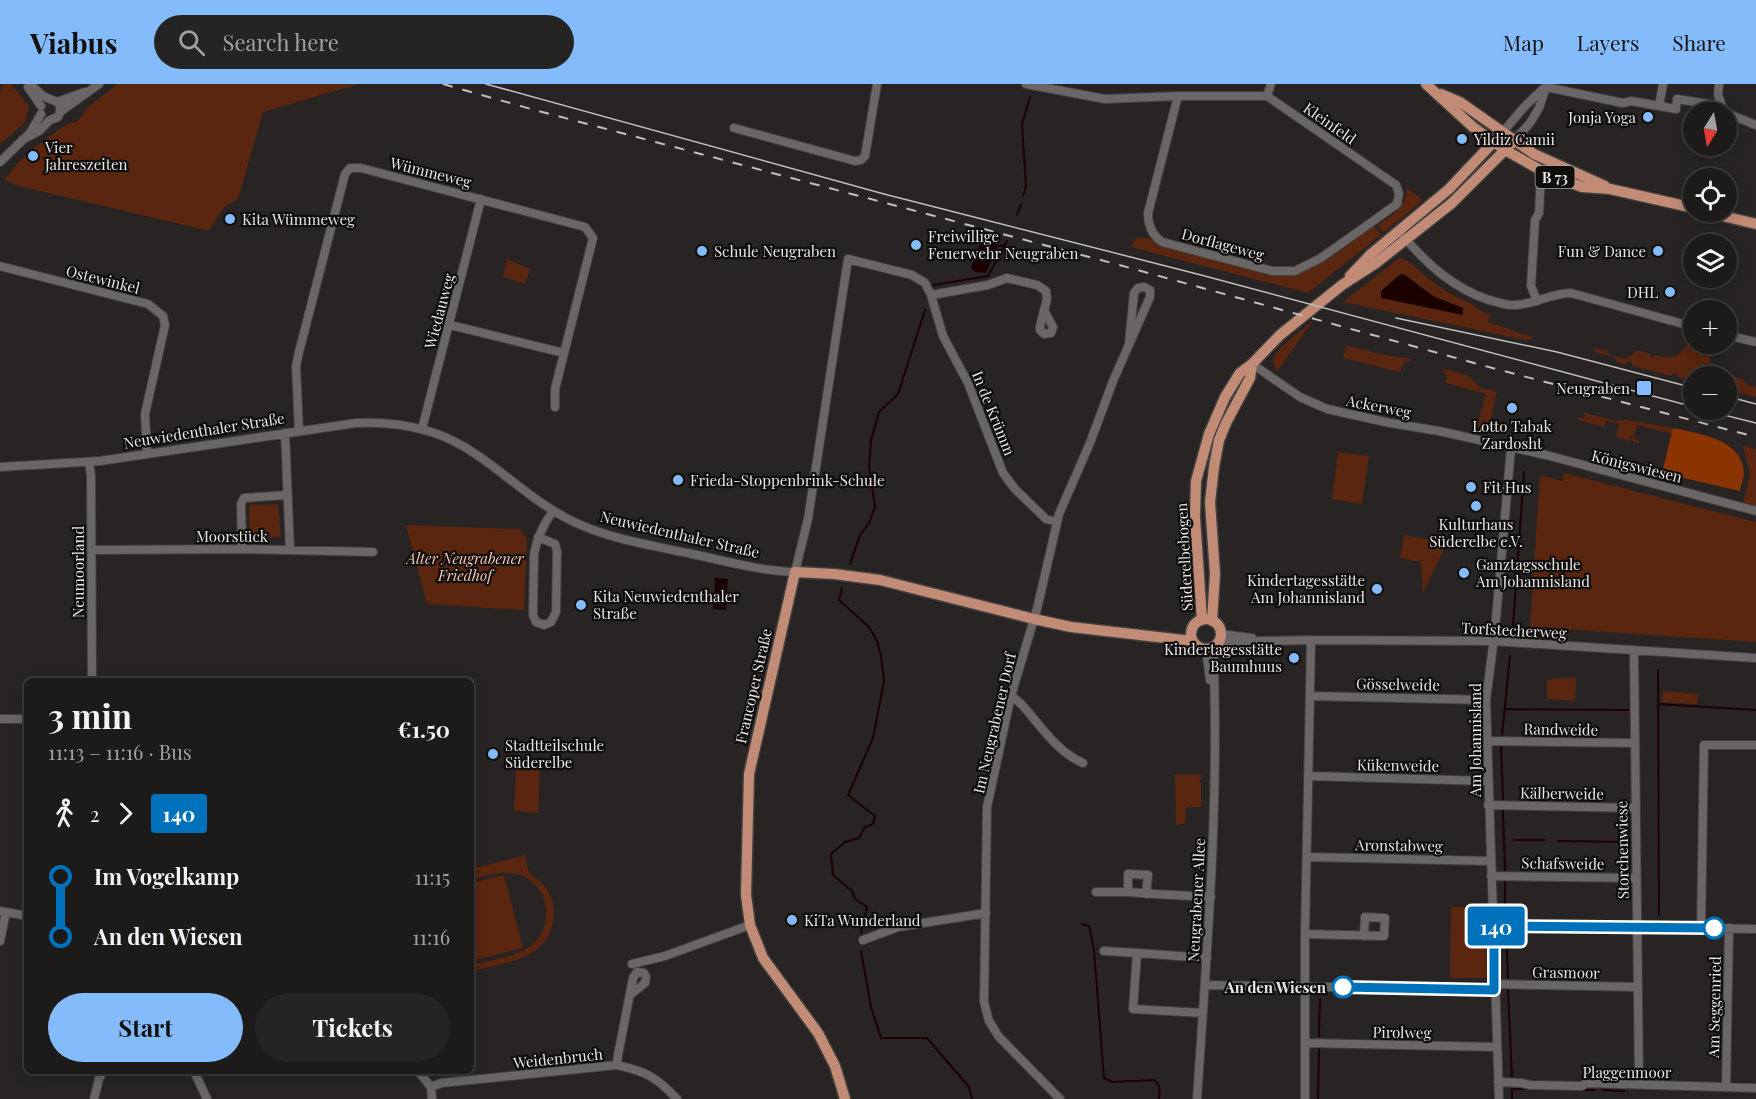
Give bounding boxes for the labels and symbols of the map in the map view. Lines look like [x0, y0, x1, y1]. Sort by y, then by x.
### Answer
street label: Kleinfeld [1300, 98, 1361, 149]
north arrow [1683, 102, 1737, 156]
place label: Jonja Yoga [1567, 107, 1637, 127]
marker: Jonja Yoga [1641, 110, 1655, 124]
place label: Yildiz Camii [1473, 129, 1555, 149]
marker: Yildiz Camii [1455, 132, 1469, 146]
place label: Vier Jahreszeiten [44, 137, 128, 174]
marker: Vier Jahreszeiten [26, 149, 40, 163]
street label: Wümmeweg [387, 152, 474, 192]
road number: B 73 [1536, 166, 1574, 188]
place label: Kita Wümmeweg [242, 209, 355, 229]
marker: Kita Wümmeweg [223, 212, 237, 226]
street label: Dorflageweg [1180, 223, 1267, 265]
place label: Freiwillige Feuerwehr Neugraben [928, 226, 1078, 263]
marker: Freiwillige Feuerwehr Neugraben [909, 238, 923, 252]
place label: Schule Neugraben [714, 241, 836, 261]
place label: Fun & Dance [1558, 241, 1646, 261]
marker: Schule Neugraben [695, 244, 709, 258]
marker: Fun & Dance [1651, 244, 1665, 258]
street label: Ostewinkel [64, 260, 142, 298]
street label: Wiedauweg [419, 271, 459, 352]
place label: DHL [1627, 282, 1658, 302]
marker: DHL [1663, 285, 1677, 299]
street label: In de Krümm [968, 368, 1020, 459]
place label: Neugraben [1556, 378, 1630, 398]
marker: Neugraben [1635, 379, 1653, 397]
street label: Ackerweg [1344, 390, 1413, 422]
marker: Lotto Tabak Zardosht [1505, 401, 1519, 415]
street label: Neuwiedenthaler Straße [122, 407, 286, 453]
place label: Lotto Tabak Zardosht [1472, 416, 1552, 453]
street label: Königswiesen [1590, 445, 1684, 487]
place label: Frieda-Stoppenbrink-Schule [690, 470, 884, 490]
marker: Frieda-Stoppenbrink-Schule [671, 473, 685, 487]
place label: Fit Hus [1483, 477, 1531, 497]
marker: Fit Hus [1464, 480, 1478, 494]
marker: Kulturhaus Süderelbe e.V. [1469, 499, 1483, 513]
street label: Süderelbebogen [1171, 502, 1197, 612]
street label: Neuwiedenthaler Straße [598, 506, 762, 562]
place label: Kulturhaus Süderelbe e.V. [1429, 514, 1523, 551]
street label: Neumoorland [68, 526, 88, 618]
street label: Moorstück [196, 526, 269, 546]
park label: Alter Neugrabener Friedhof [404, 548, 524, 585]
place label: Ganztagsschule Am Johannisland [1475, 554, 1590, 591]
marker: Ganztagsschule Am Johannisland [1457, 566, 1471, 580]
place label: Kindertagesstätte Am Johannisland [1247, 570, 1365, 607]
marker: Kindertagesstätte Am Johannisland [1370, 582, 1384, 596]
place label: Kita Neuwiedenthaler Straße [593, 586, 739, 623]
marker: Kita Neuwiedenthaler Straße [574, 598, 588, 612]
street label: Torfstecherweg [1461, 617, 1567, 643]
street label: Francoper Straße [730, 627, 776, 745]
place label: Kindertagesstätte Baumhuus [1164, 639, 1282, 676]
street label: Im Neugrabener Dorf [968, 650, 1020, 795]
marker: Kindertagesstätte Baumhuus [1287, 651, 1301, 665]
street label: Gösselweide [1356, 673, 1440, 695]
street label: Am Johannisland [1465, 683, 1485, 798]
street label: Randweide [1524, 718, 1598, 740]
place label: Stadtteilschule Süderelbe [505, 735, 604, 772]
marker: Stadtteilschule Süderelbe [486, 747, 500, 761]
street label: Kükenweide [1357, 754, 1439, 776]
street label: Kälberweide [1520, 782, 1604, 804]
street label: Storchenwiese [1611, 801, 1633, 899]
street label: Aronstabweg [1354, 834, 1443, 856]
street label: Neugrabener Allee [1183, 838, 1209, 962]
street label: Schafsweide [1521, 852, 1605, 874]
line badge: 140 [1462, 906, 1531, 946]
place label: KiTa Wunderland [804, 910, 921, 930]
marker: KiTa Wunderland [785, 913, 799, 927]
unlabelled marker [1703, 917, 1725, 939]
street label: Am Seggenried [1703, 956, 1725, 1059]
street label: Grasmoor [1532, 961, 1600, 983]
marker: An den Wiesen [1332, 976, 1354, 998]
place label: An den Wiesen [1224, 977, 1327, 997]
street label: Pirolweg [1372, 1021, 1432, 1043]
street label: Weidenbruch [511, 1043, 604, 1073]
street label: Plaggenmoor [1582, 1062, 1672, 1082]

